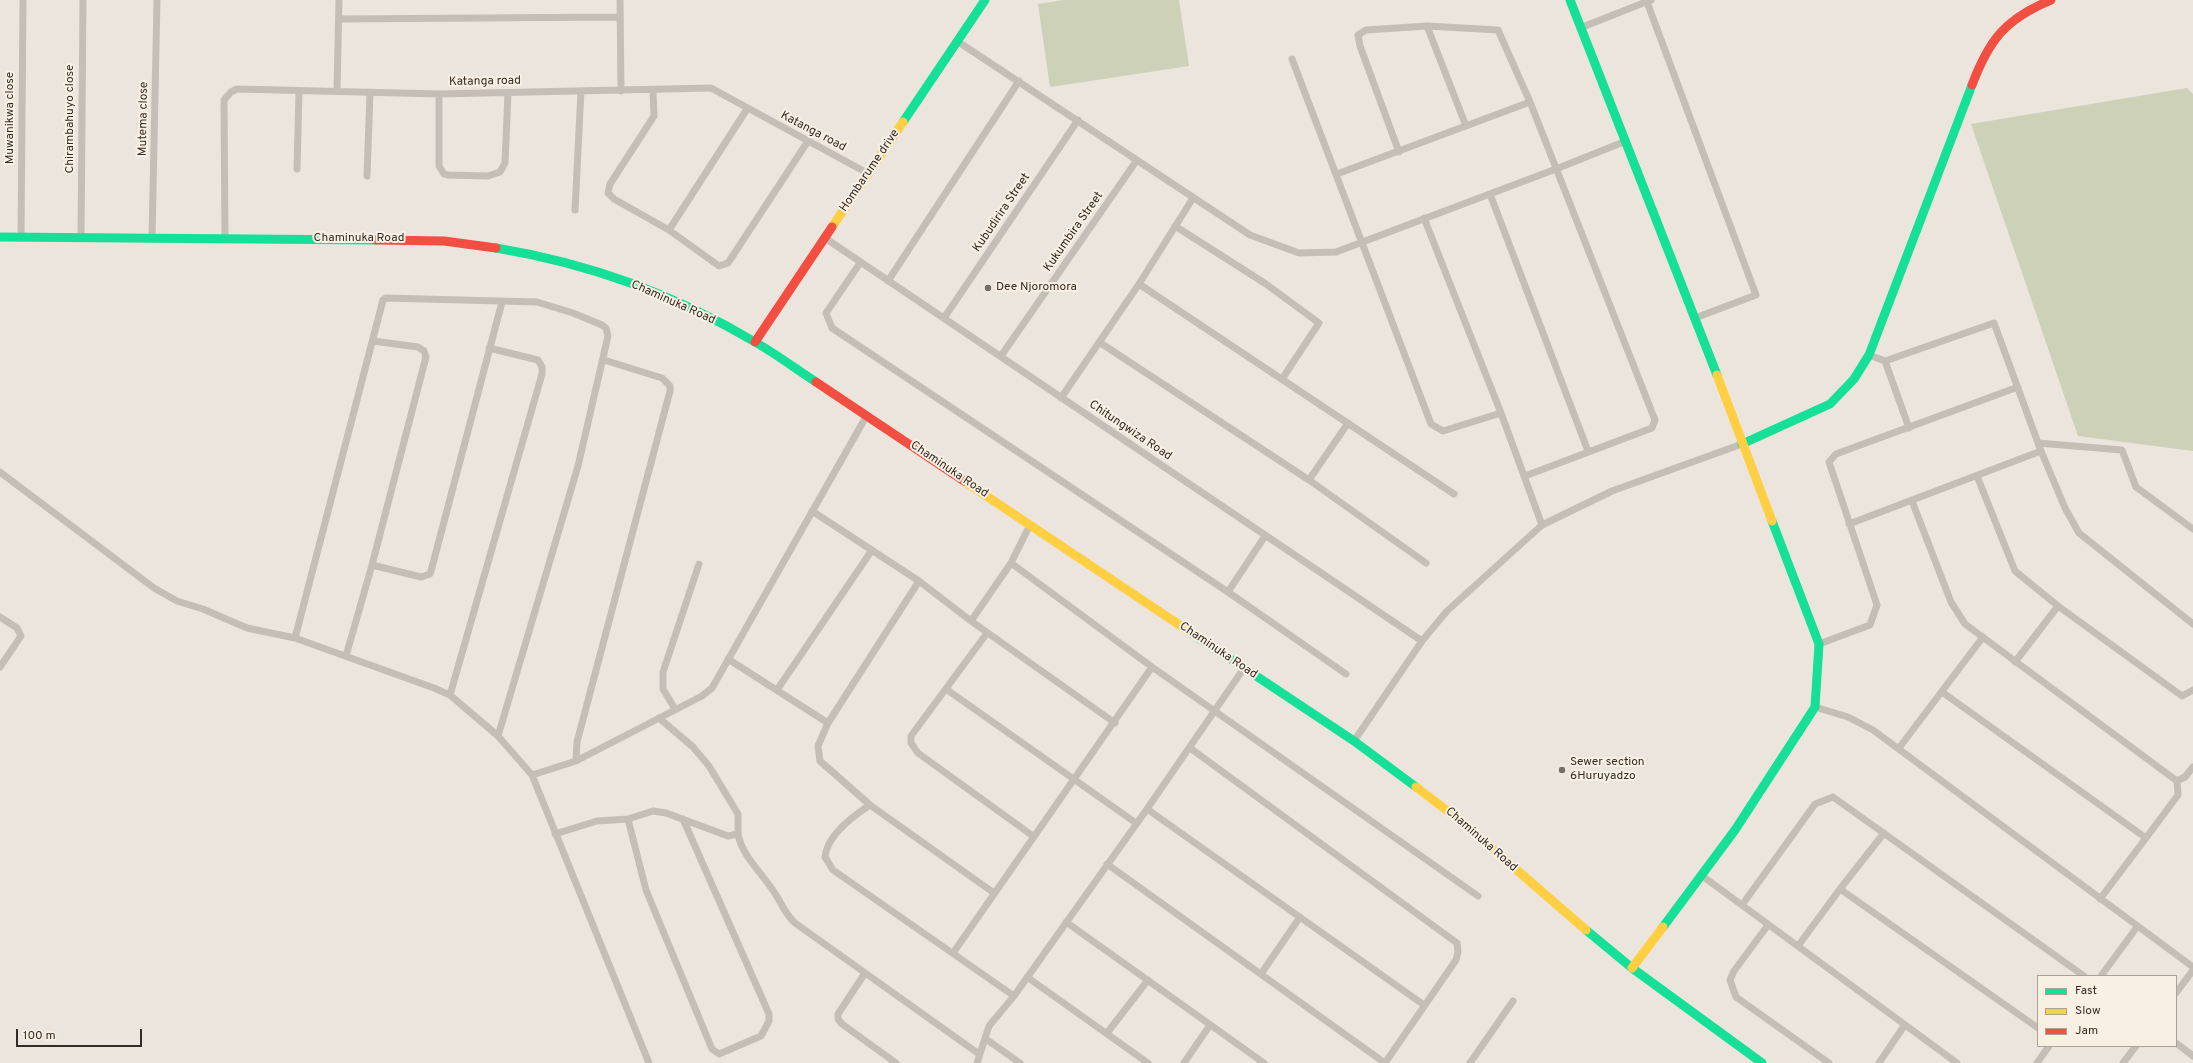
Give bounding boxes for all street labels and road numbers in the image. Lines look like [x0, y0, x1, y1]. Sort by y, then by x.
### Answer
street label: Chirambahuyo close [64, 65, 78, 173]
street label: Muwanikwa close [4, 72, 18, 164]
street label: Katanga road [449, 74, 521, 90]
street label: Mutema close [136, 82, 152, 156]
street label: Katanga road [778, 109, 848, 155]
street label: Hombarume drive [837, 127, 903, 215]
street label: Kubudirira Street [970, 171, 1034, 255]
street label: Kukumbira Street [1041, 189, 1107, 275]
street label: Chaminuka Road [314, 232, 404, 246]
street label: Chaminuka Road [629, 278, 717, 328]
street label: Chitungwiza Road [1086, 398, 1174, 464]
street label: Chaminuka Road [907, 439, 991, 501]
street label: Chaminuka Road [1176, 620, 1260, 682]
street label: Chaminuka Road [1442, 805, 1520, 875]

